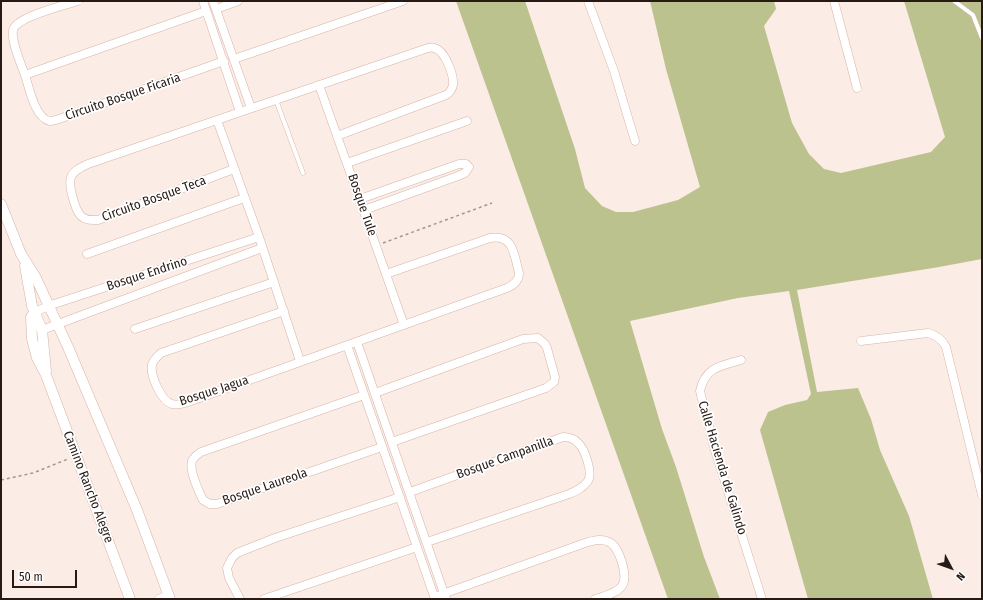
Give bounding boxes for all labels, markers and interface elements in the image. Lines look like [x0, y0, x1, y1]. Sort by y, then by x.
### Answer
street label: Circuito Bosque Ficaria [63, 70, 183, 124]
street label: Bosque Tule [344, 172, 380, 238]
street label: Circuito Bosque Teca [100, 173, 208, 225]
street label: Bosque Endrino [105, 254, 189, 294]
street label: Bosque Jagua [178, 373, 250, 409]
street label: Calle Hacienda de Galindo [694, 399, 750, 537]
street label: Camino Rancho Alegre [59, 429, 117, 545]
street label: Bosque Campanilla [454, 433, 556, 483]
street label: Bosque Laureola [221, 465, 309, 509]
north arrow [931, 548, 971, 588]
scale bar [14, 562, 79, 588]
text: N [953, 569, 968, 583]
text: 50 m [19, 570, 43, 584]

